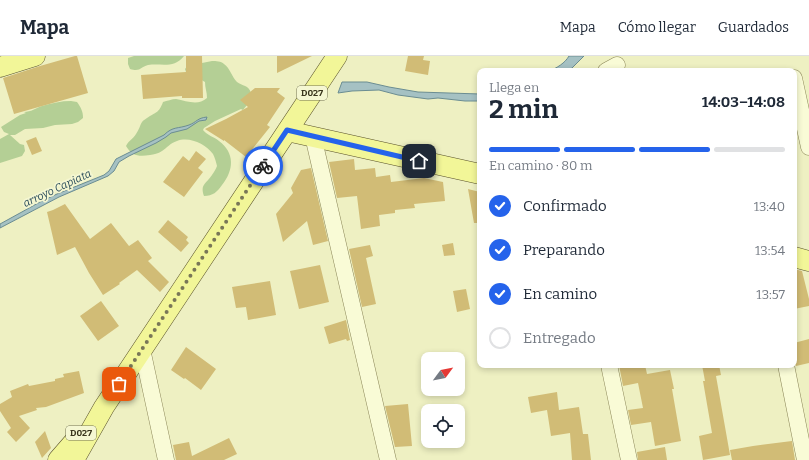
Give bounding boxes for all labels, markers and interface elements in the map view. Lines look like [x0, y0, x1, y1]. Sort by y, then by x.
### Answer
text: Mapa [20, 16, 69, 39]
text: Mapa [560, 19, 596, 36]
text: Cómo llegar [618, 19, 696, 36]
text: Guardados [718, 19, 789, 36]
text: Llega en [489, 80, 539, 95]
road number: D027 [297, 86, 327, 100]
text: 14:03–14:08 [702, 93, 785, 111]
text: 2 min [489, 94, 558, 125]
pin [402, 144, 436, 178]
courier [243, 146, 283, 186]
icon: home [408, 150, 430, 172]
icon: bike [252, 155, 274, 177]
text: En camino · 80 m [489, 158, 592, 173]
water label: arroyo Capiata [21, 167, 93, 210]
icon: check [489, 195, 511, 217]
text: Confirmado [523, 197, 607, 215]
text: 13:40 [754, 199, 785, 214]
icon: check [489, 239, 511, 261]
text: Preparando [523, 241, 605, 259]
text: 13:54 [755, 243, 785, 258]
icon: check [489, 283, 511, 305]
text: En camino [523, 285, 597, 303]
text: 13:57 [756, 287, 785, 302]
text: Entregado [523, 329, 596, 347]
north arrow [421, 352, 465, 396]
map controls [421, 352, 465, 448]
pin [102, 367, 136, 401]
icon: bag [108, 373, 130, 395]
button: locate [421, 404, 465, 448]
road number: D027 [66, 426, 96, 440]

